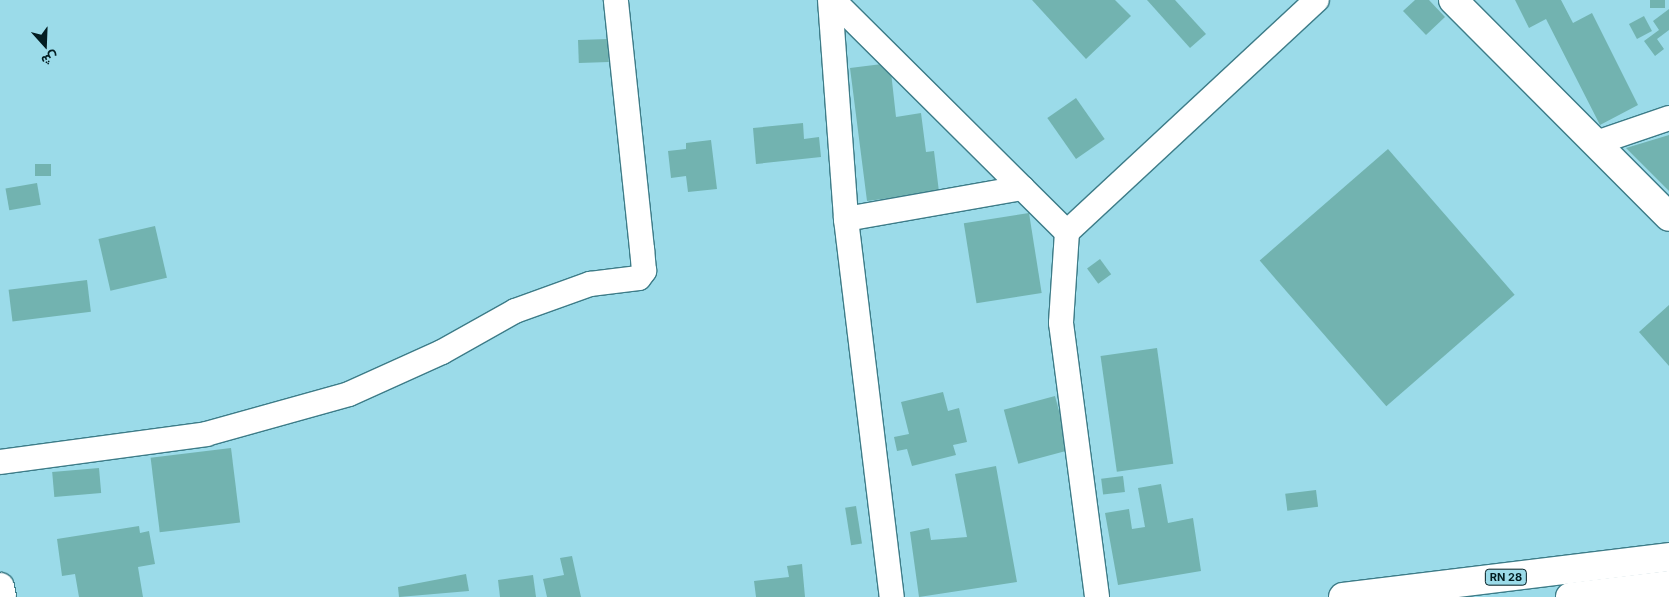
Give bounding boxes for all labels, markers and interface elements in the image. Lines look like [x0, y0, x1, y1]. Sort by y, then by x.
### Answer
north arrow [20, 20, 70, 70]
text: ش [39, 49, 61, 70]
road number: RN 28 [1485, 568, 1527, 586]

